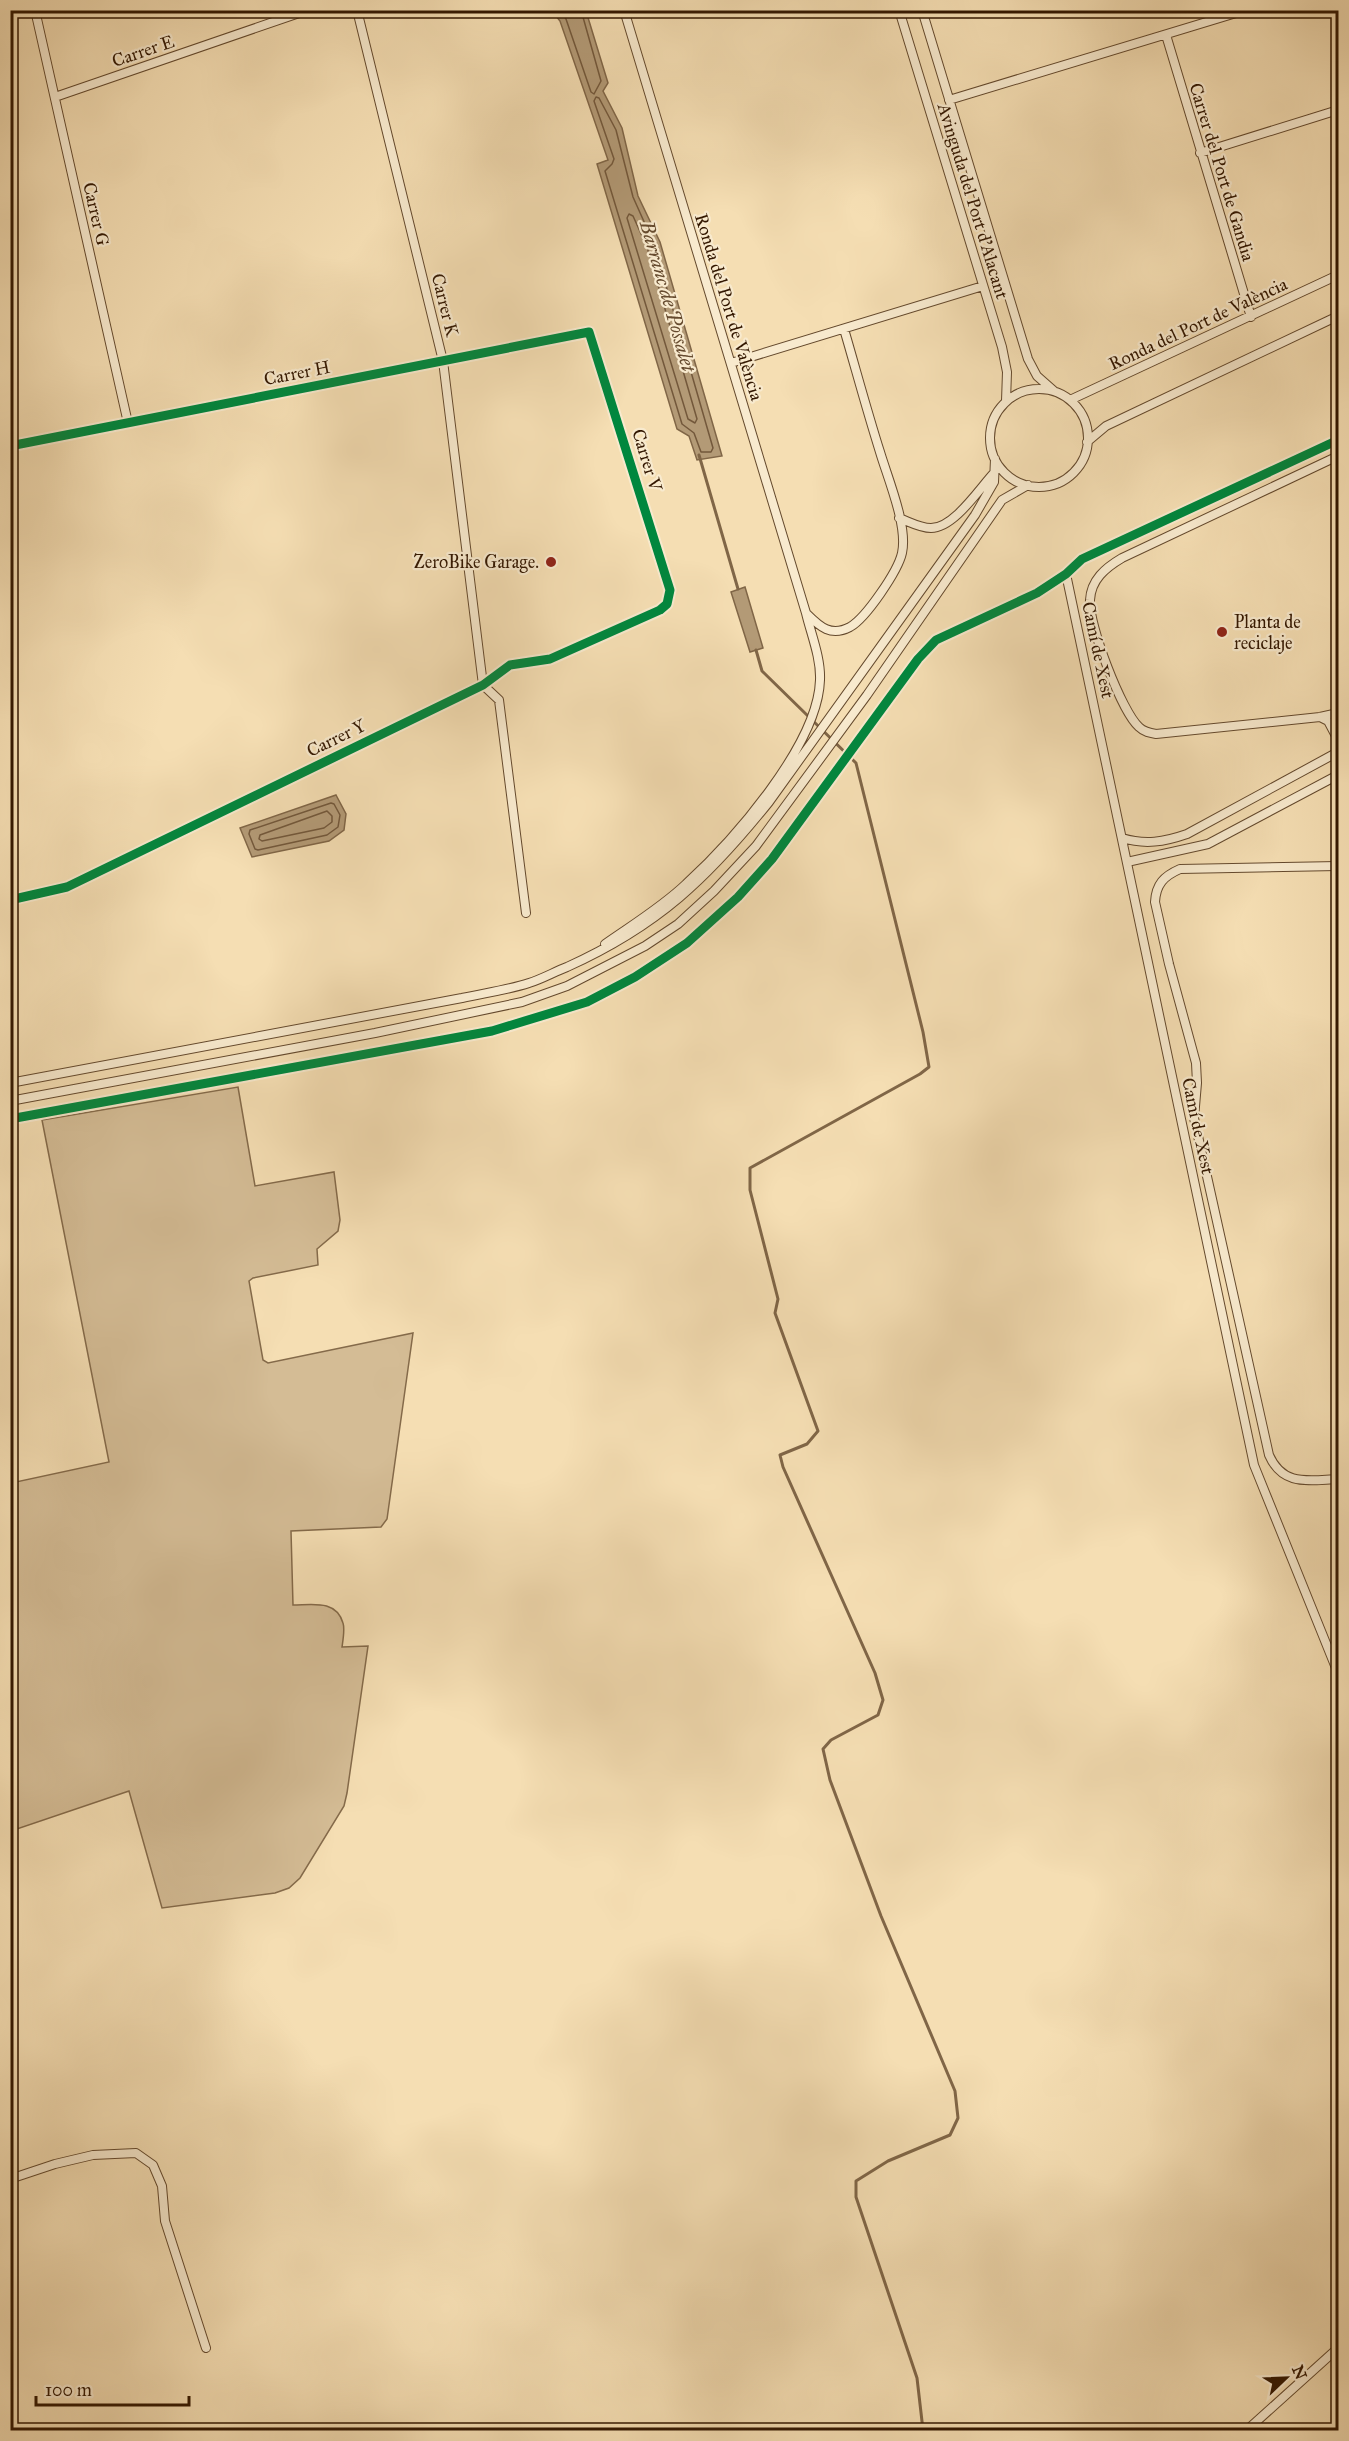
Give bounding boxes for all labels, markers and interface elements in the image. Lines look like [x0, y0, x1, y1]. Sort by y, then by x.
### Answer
street label: Carrer E [109, 30, 177, 72]
street label: Carrer del Port de Gandia [1184, 80, 1260, 264]
street label: Avinguda del Port d'Alacant [932, 100, 1013, 302]
street label: Carrer G [78, 180, 114, 248]
street label: Ronda del Port de València [690, 211, 768, 404]
water label: Barranc de Possalet [635, 217, 702, 376]
street label: Carrer K [427, 271, 464, 340]
street label: Ronda del Port de València [1105, 273, 1291, 375]
street label: Carrer H [262, 356, 332, 390]
street label: Carrer V [627, 426, 667, 495]
place label: ZeroBike Garage. [414, 551, 539, 574]
marker: ZeroBike Garage. [544, 555, 558, 569]
street label: Camí de Xest [1077, 600, 1119, 701]
place label: Planta de reciclaje [1234, 611, 1301, 654]
marker: Planta de reciclaje [1215, 625, 1229, 639]
street label: Carrer Y [303, 714, 370, 762]
street label: Camí de Xest [1177, 1076, 1219, 1177]
north arrow [1256, 2348, 1316, 2408]
text: N [1288, 2362, 1311, 2383]
scale bar [36, 2369, 189, 2407]
text: 100 m [45, 2379, 92, 2401]

